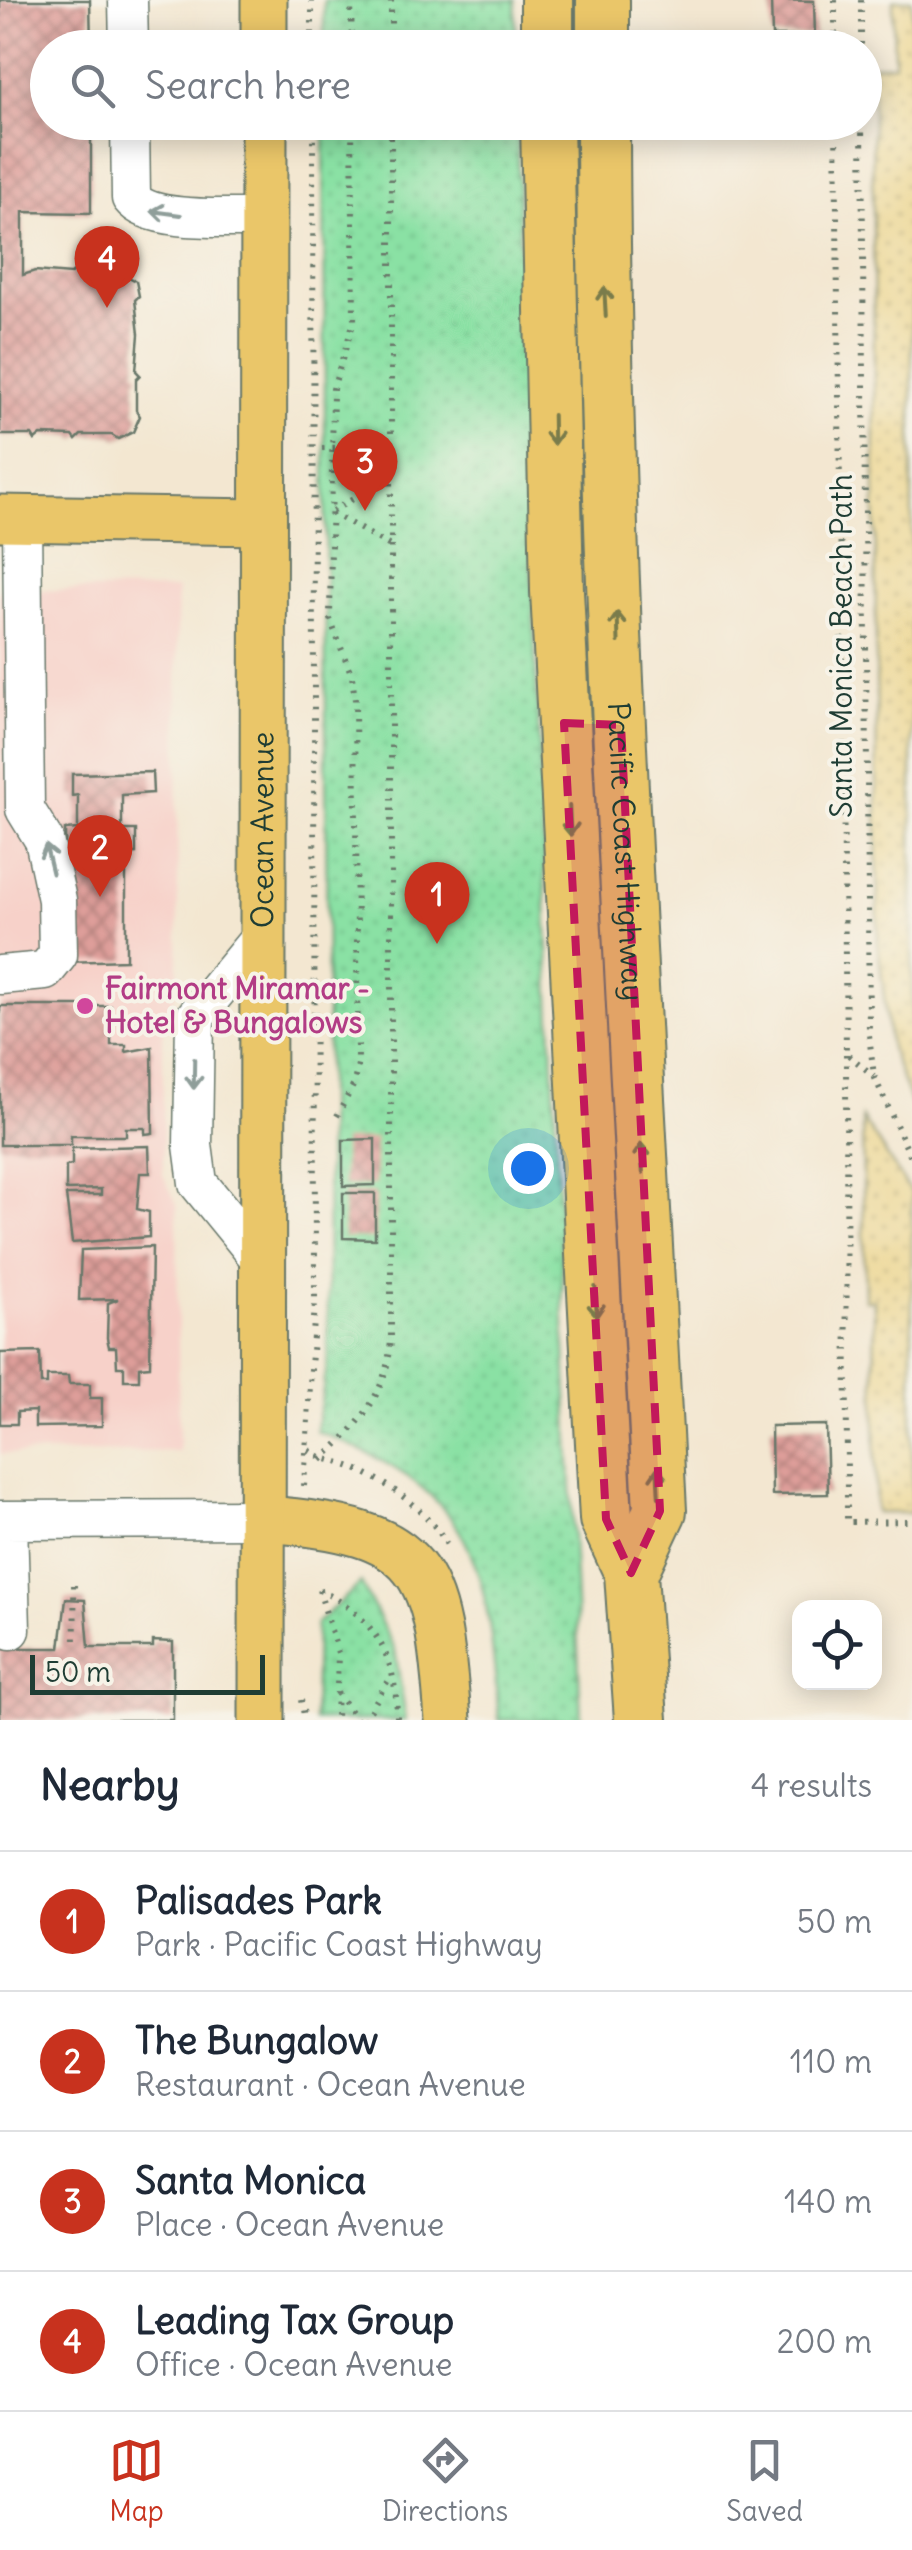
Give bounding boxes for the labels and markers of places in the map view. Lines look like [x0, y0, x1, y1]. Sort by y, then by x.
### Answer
pin: 4 [74, 226, 140, 308]
pin: 3 [332, 428, 398, 511]
pin: 2 [68, 814, 132, 897]
pin: 1 [404, 862, 470, 944]
place label: Fairmont Miramar - Hotel & Bungalows [105, 969, 370, 1041]
marker: Fairmont Miramar - Hotel & Bungalows [74, 995, 96, 1017]

